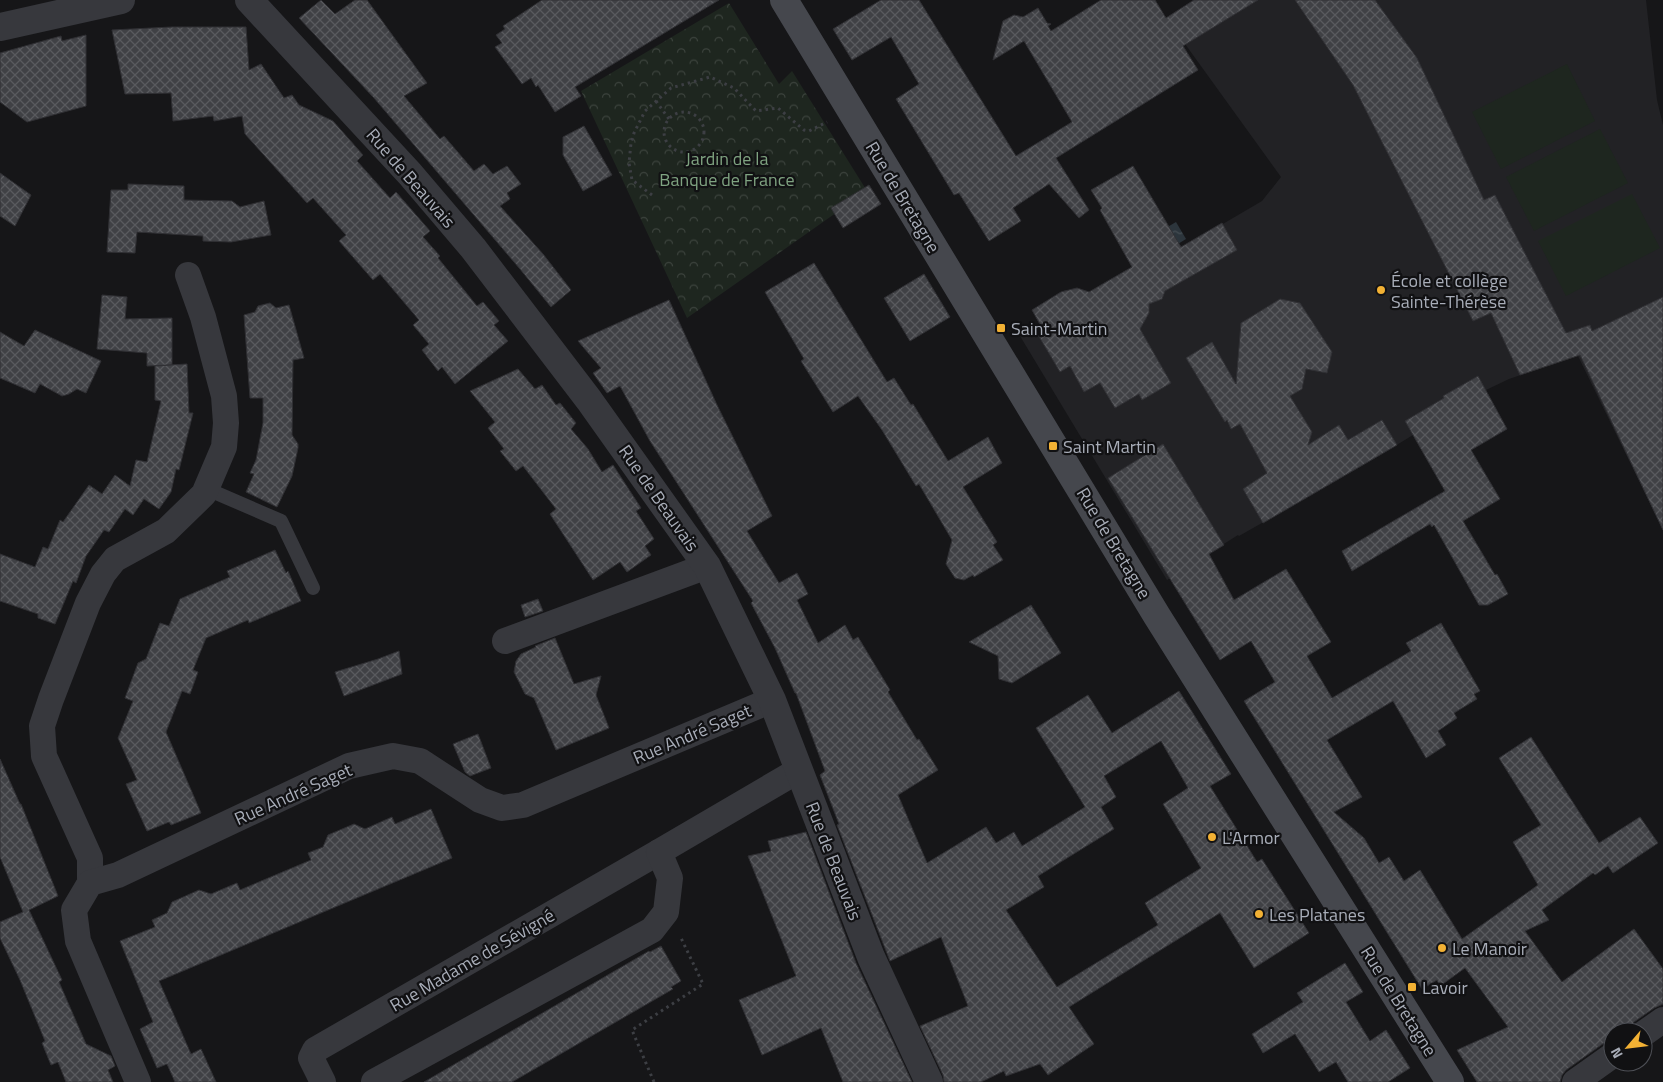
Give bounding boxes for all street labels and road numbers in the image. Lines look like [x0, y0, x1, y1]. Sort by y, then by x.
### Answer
street label: Rue de Beauvais [360, 122, 462, 234]
street label: Rue de Bretagne [859, 136, 947, 258]
street label: Rue de Beauvais [612, 439, 706, 557]
street label: Rue de Bretagne [1070, 482, 1158, 604]
street label: Rue André Saget [629, 697, 756, 771]
street label: Rue André Saget [230, 756, 357, 832]
street label: Rue de Beauvais [799, 798, 869, 924]
street label: Rue Madame de Sévigné [385, 902, 559, 1018]
street label: Rue de Bretagne [1354, 941, 1444, 1061]

